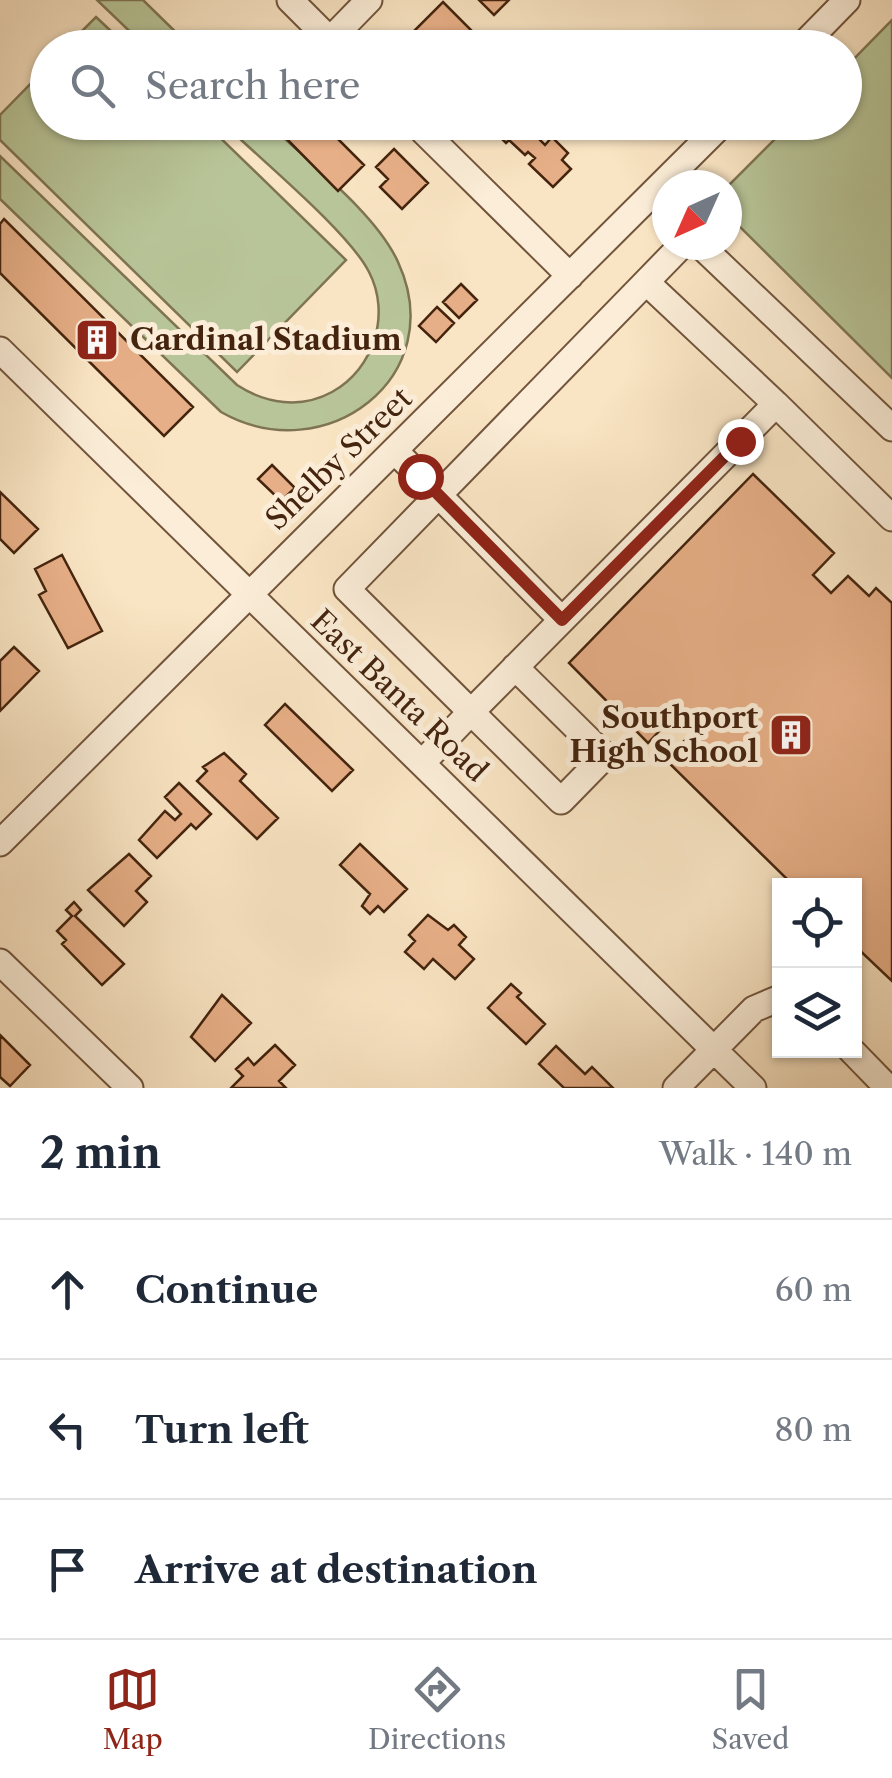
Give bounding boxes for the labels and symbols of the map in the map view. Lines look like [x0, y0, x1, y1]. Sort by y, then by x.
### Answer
north arrow [652, 170, 742, 260]
building icon: Cardinal Stadium [74, 317, 120, 363]
place label: Cardinal Stadium [130, 321, 402, 358]
street label: Shelby Street [258, 380, 420, 537]
route end [718, 419, 764, 465]
route start [398, 454, 444, 500]
street label: East Banta Road [303, 602, 496, 789]
place label: Southport High School [569, 699, 758, 770]
building icon: Southport High School [768, 712, 814, 758]

